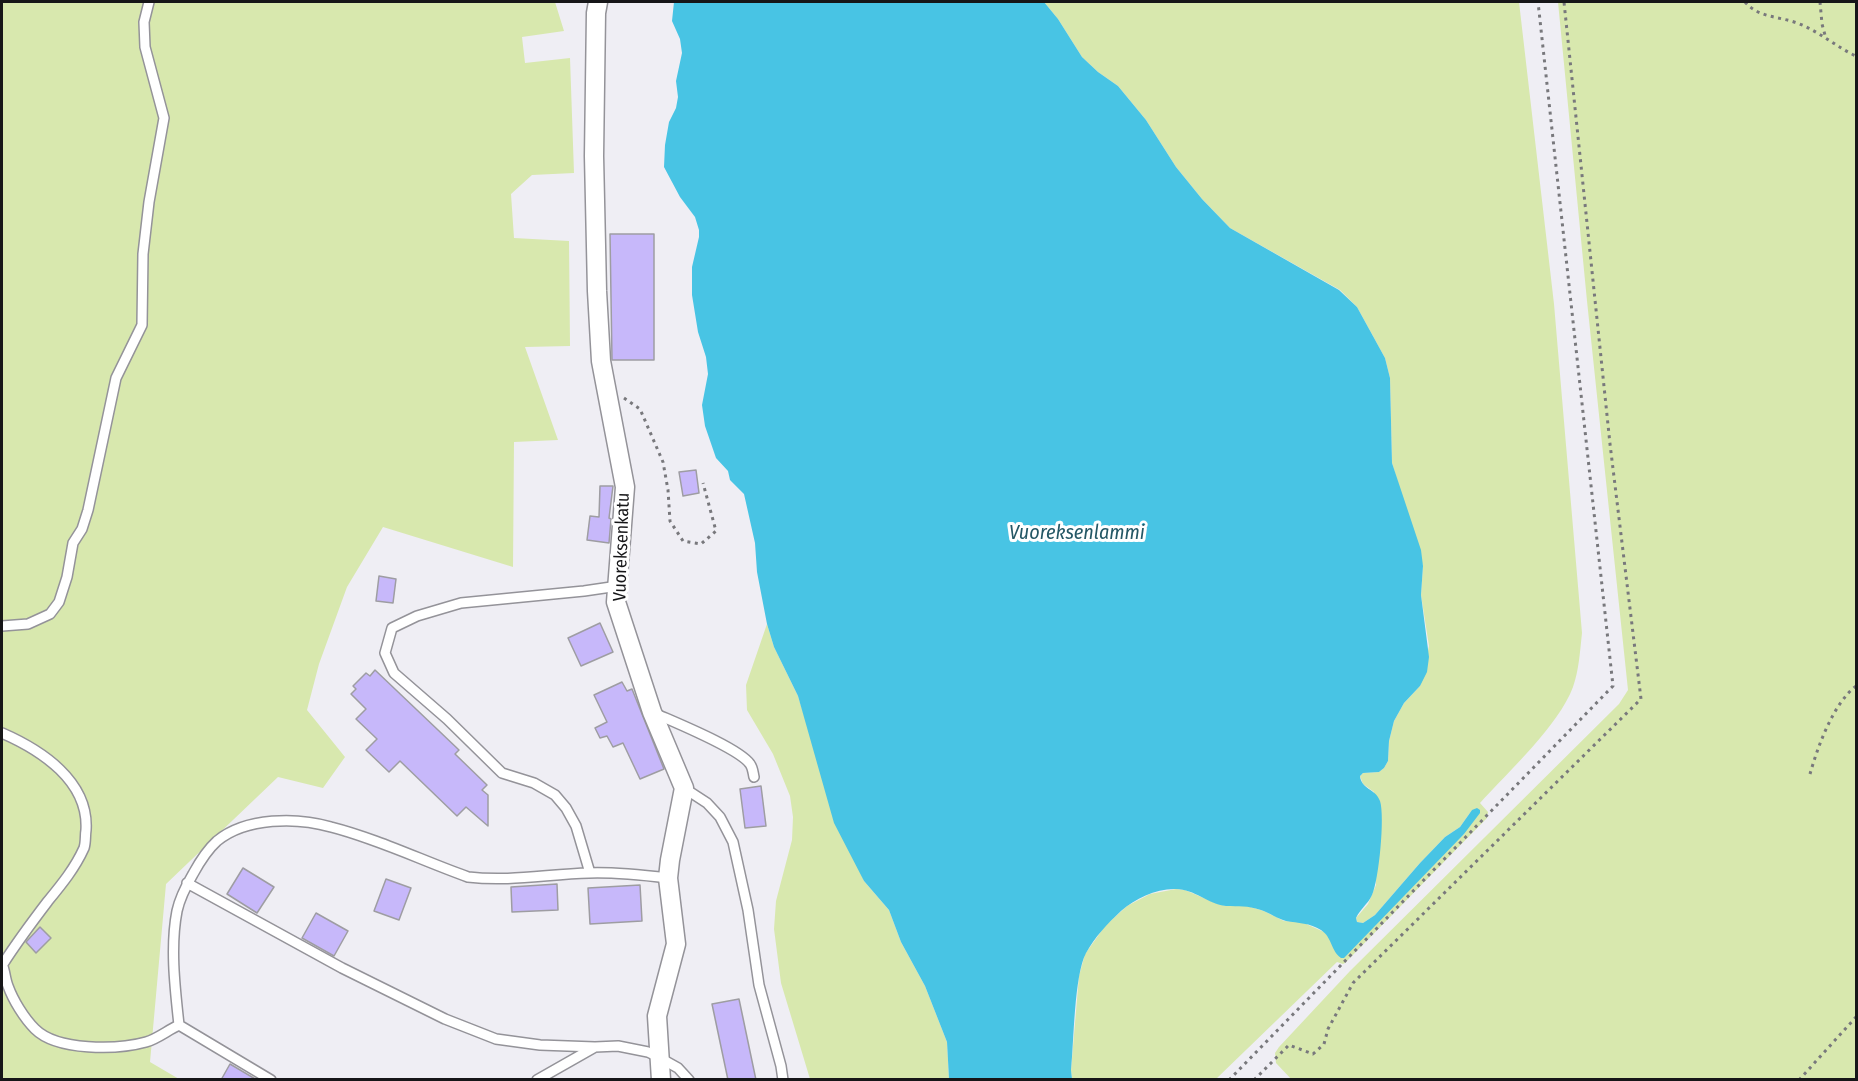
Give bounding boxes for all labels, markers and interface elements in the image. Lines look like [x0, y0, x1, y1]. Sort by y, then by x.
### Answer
street label: Vuoreksenkatu [609, 492, 635, 602]
water label: Vuoreksenlammi [1009, 521, 1145, 545]

